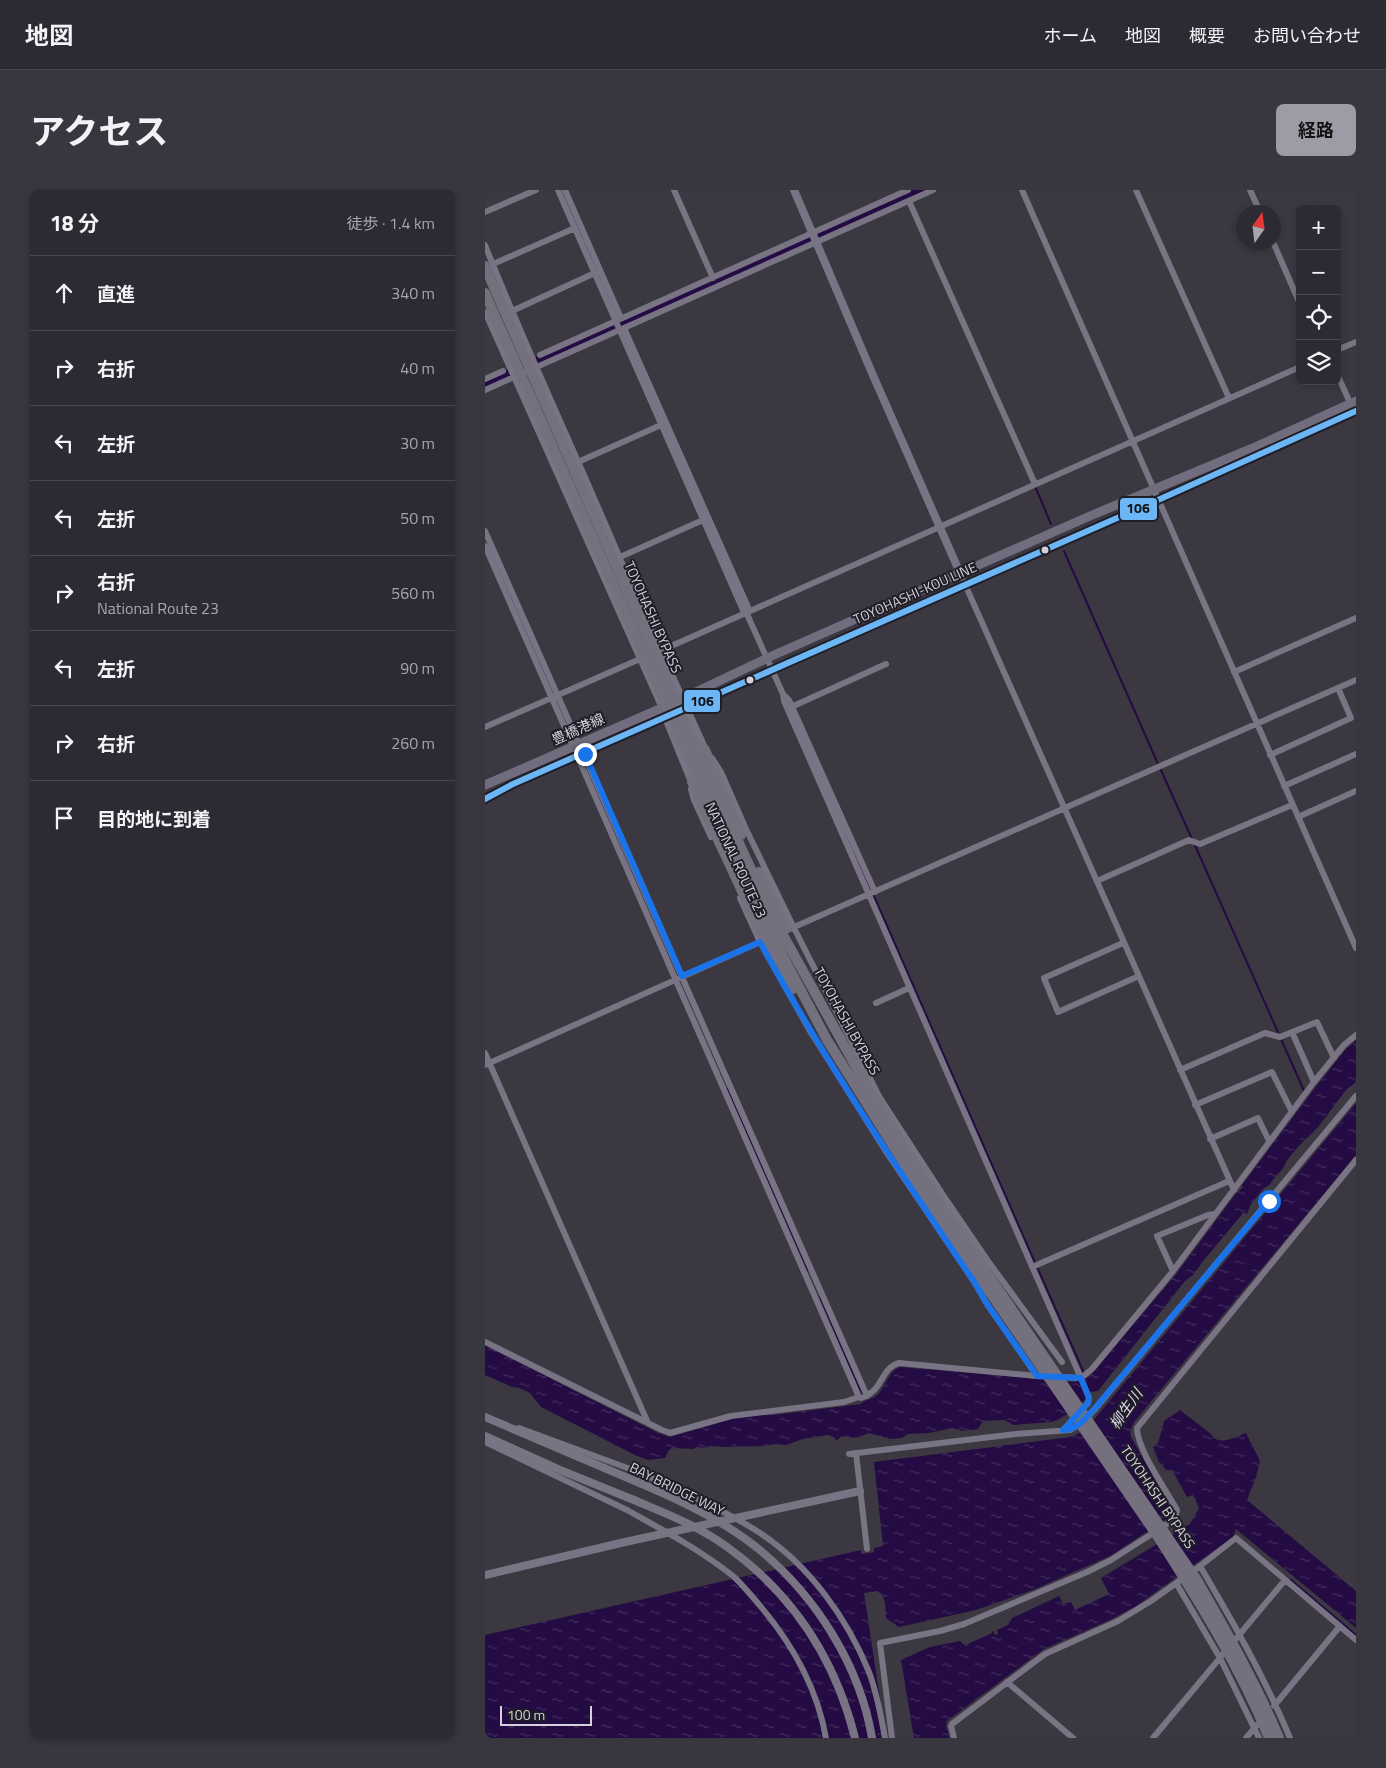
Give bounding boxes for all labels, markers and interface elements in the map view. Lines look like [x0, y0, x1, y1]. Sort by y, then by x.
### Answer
text: 地図 [25, 17, 73, 53]
text: ホーム [1044, 22, 1097, 49]
text: 地図 [1125, 22, 1161, 49]
text: 概要 [1189, 22, 1225, 49]
text: お問い合わせ [1253, 22, 1361, 49]
text: アクセス [30, 104, 168, 158]
button: 経路 [1276, 104, 1356, 156]
north arrow [1236, 205, 1281, 250]
map controls [1296, 205, 1341, 385]
button: + [1296, 205, 1341, 250]
text: 18 分 [50, 207, 99, 239]
text: 徒歩 · 1.4 km [347, 211, 435, 235]
button: − [1296, 250, 1341, 295]
icon: ahead [50, 279, 78, 307]
text: 直進 [97, 279, 135, 308]
text: 340 m [391, 281, 435, 305]
button: locate [1296, 295, 1341, 340]
button: layers [1296, 340, 1341, 385]
icon: right [50, 354, 78, 382]
text: 右折 [97, 354, 135, 383]
text: 40 m [400, 356, 435, 380]
icon: left [50, 429, 78, 457]
text: 左折 [97, 429, 135, 458]
text: 30 m [400, 431, 435, 455]
line badge: 106 [1119, 497, 1158, 521]
text: 106 [1126, 497, 1150, 518]
icon: left [50, 504, 78, 532]
text: 左折 [97, 504, 135, 533]
text: 50 m [400, 506, 435, 530]
unlabelled marker [1040, 545, 1050, 555]
street label: TOYOHASHI-KOU LINE [850, 556, 980, 629]
street label: TOYOHASHI BYPASS [619, 557, 688, 676]
text: 右折 [97, 567, 135, 596]
icon: right [50, 579, 78, 607]
text: 560 m [391, 581, 435, 605]
text: National Route 23 [97, 596, 219, 620]
icon: left [50, 654, 78, 682]
text: 左折 [97, 654, 135, 683]
text: 90 m [400, 656, 435, 680]
unlabelled marker [745, 675, 755, 685]
line badge: 106 [683, 689, 721, 713]
text: 106 [690, 690, 714, 711]
street label: 豊橋港線 [548, 708, 608, 750]
icon: right [50, 729, 78, 757]
text: 右折 [97, 729, 135, 758]
text: 260 m [391, 731, 435, 755]
route end [574, 743, 597, 766]
street label: NATIONAL ROUTE 23 [700, 798, 772, 921]
icon: arrive [50, 804, 78, 832]
text: 目的地に到着 [97, 804, 211, 833]
street label: TOYOHASHI BYPASS [809, 963, 886, 1079]
route start [1258, 1190, 1281, 1213]
water label: 柳生川 [1103, 1382, 1149, 1434]
street label: TOYOHASHI BYPASS [1116, 1441, 1201, 1553]
street label: BAY BRIDGE WAY [626, 1456, 729, 1521]
scale bar [500, 1703, 593, 1726]
text: 100 m [507, 1704, 545, 1725]

